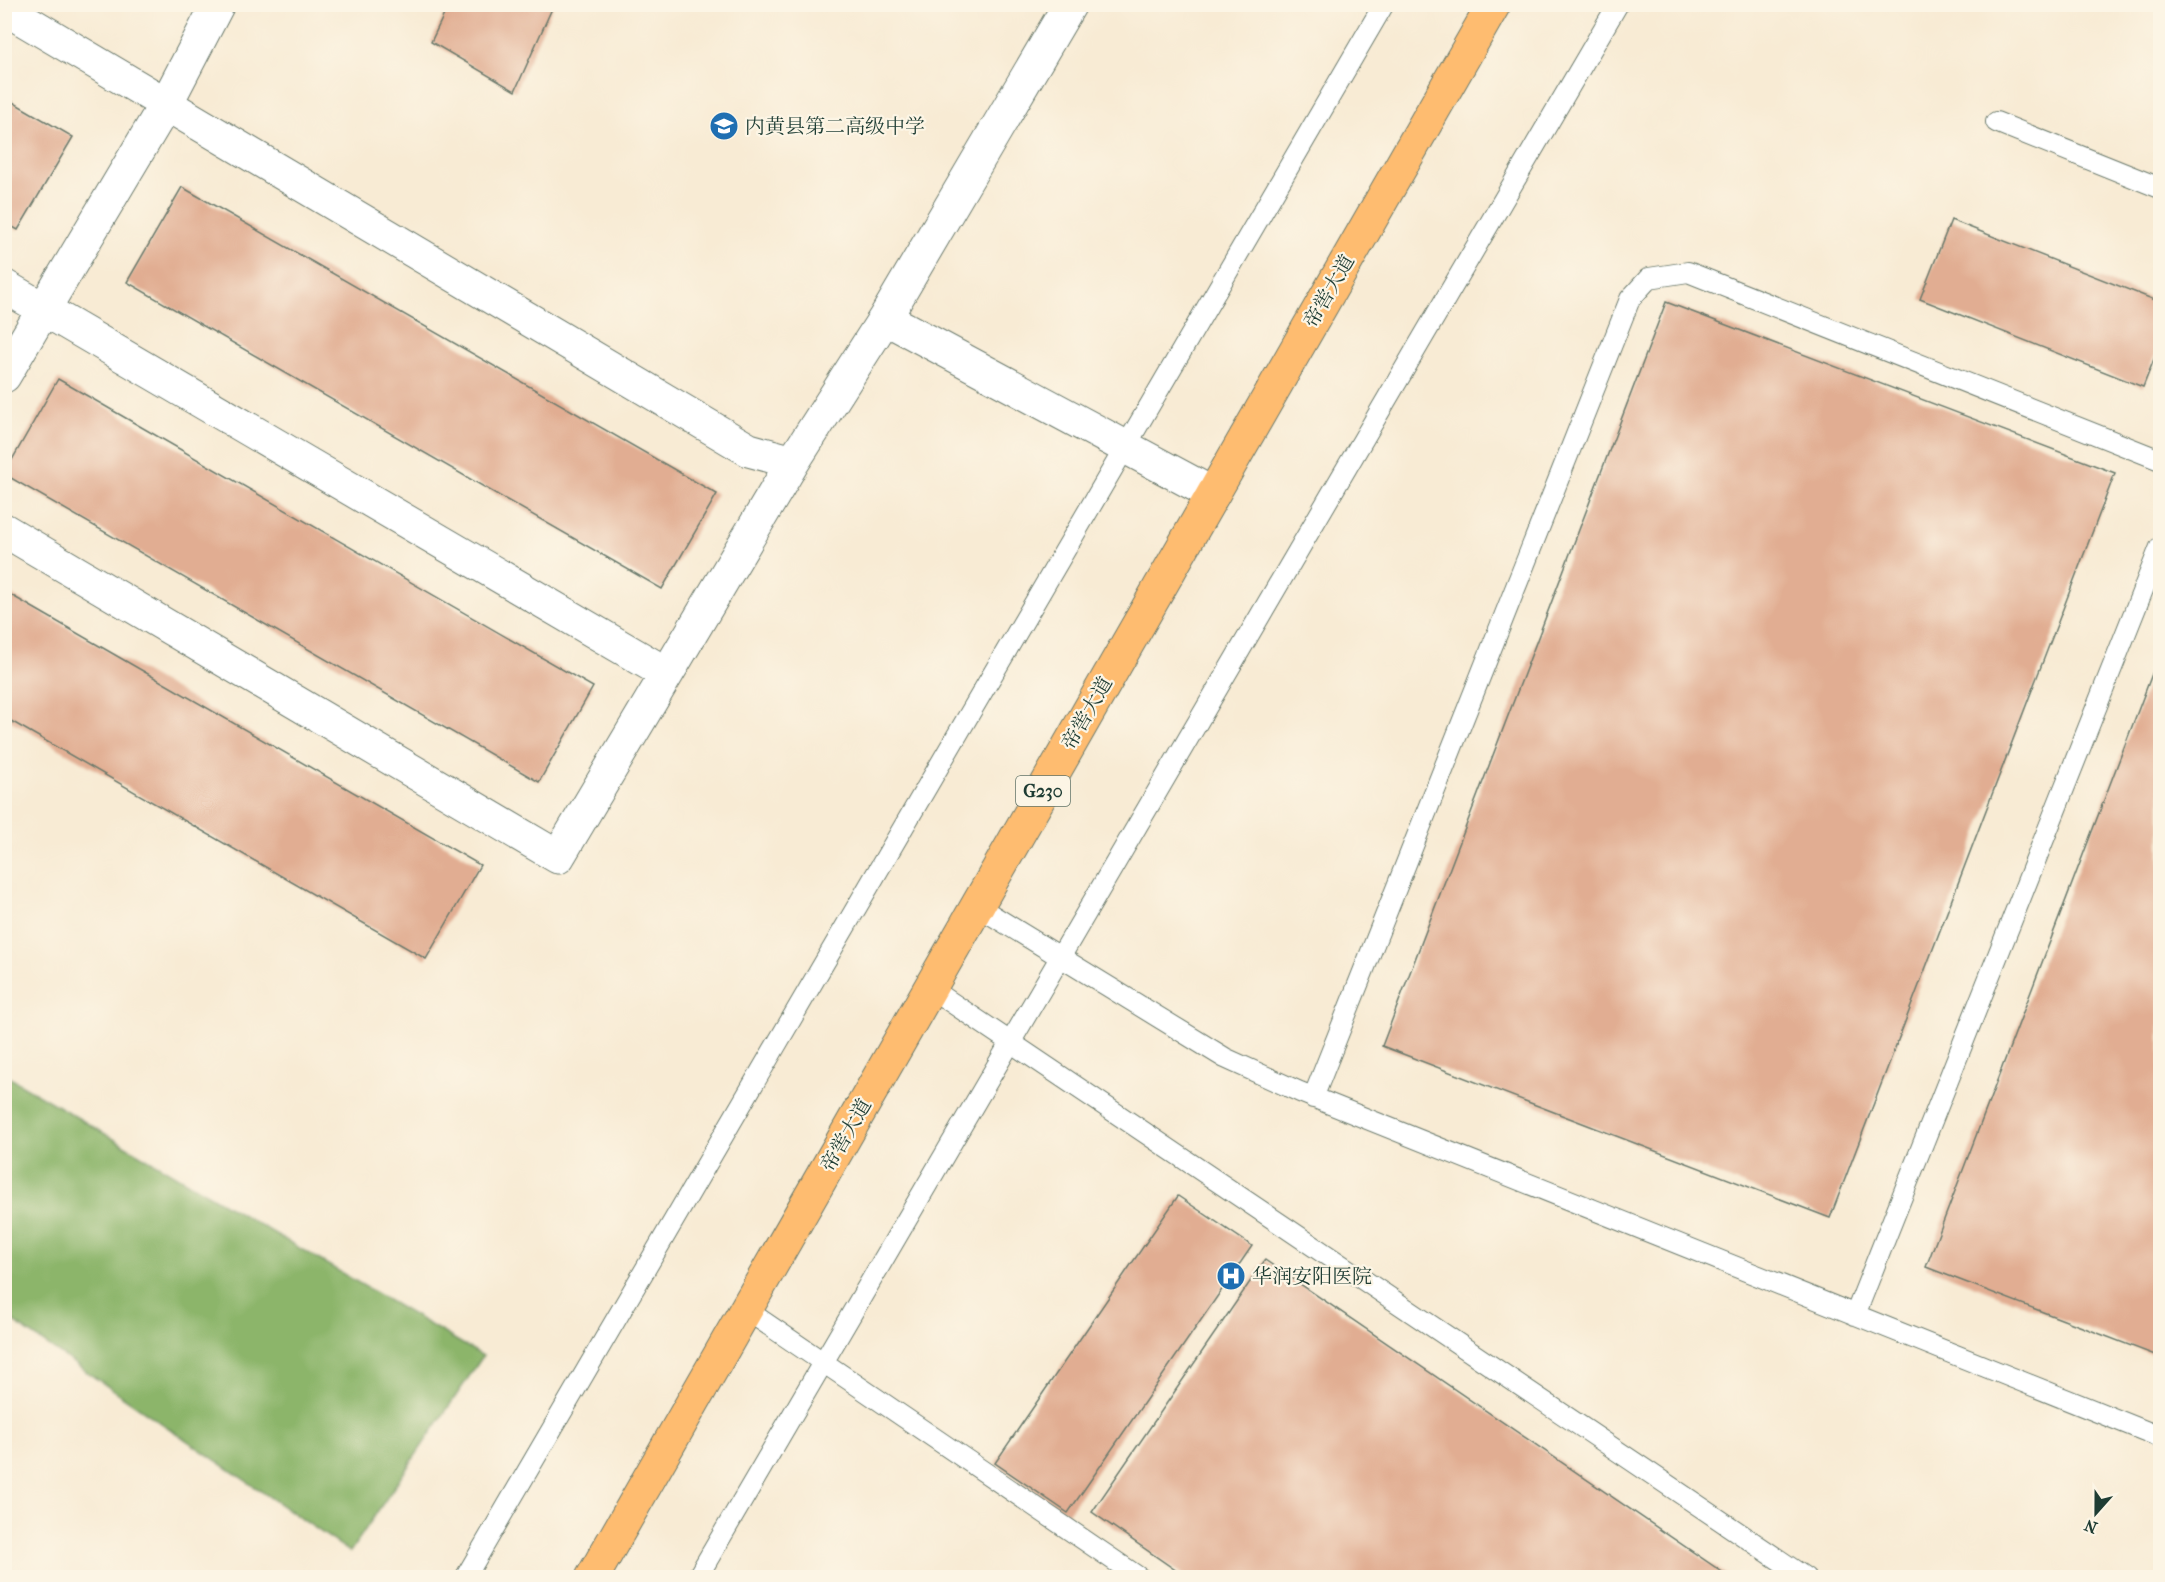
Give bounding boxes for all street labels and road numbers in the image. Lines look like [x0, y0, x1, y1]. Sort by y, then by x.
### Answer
street label: 帝喾大道 [1299, 251, 1359, 331]
street label: 帝喾大道 [1057, 673, 1117, 753]
road number: G230 [1016, 776, 1070, 806]
street label: 帝喾大道 [816, 1095, 876, 1175]

